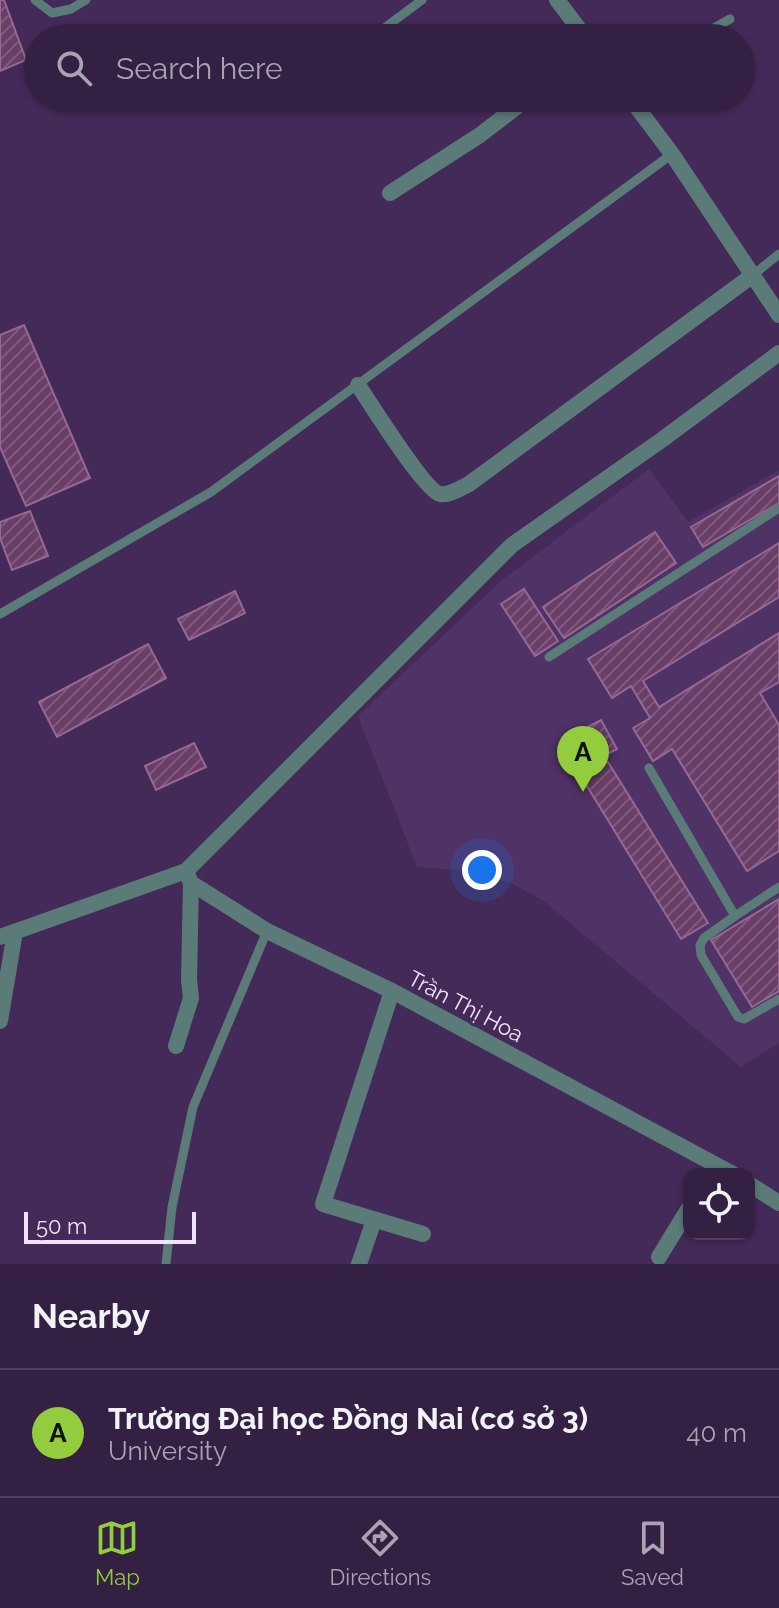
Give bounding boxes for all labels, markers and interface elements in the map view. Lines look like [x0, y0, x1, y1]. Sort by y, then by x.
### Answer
search box [24, 24, 755, 112]
icon: search [52, 46, 96, 90]
text: Search here [116, 51, 283, 86]
pin: A [557, 726, 609, 792]
your location [462, 850, 502, 890]
street label: Trần Thị Hoa [404, 965, 528, 1047]
map controls [683, 1168, 755, 1240]
button: locate [683, 1168, 755, 1240]
scale bar [24, 1208, 196, 1244]
text: 50 m [36, 1213, 87, 1239]
text: Nearby [32, 1296, 150, 1336]
text: Trường Đại học Đồng Nai (cơ sở 3) [108, 1401, 588, 1436]
text: A [49, 1418, 67, 1448]
text: 40 m [686, 1418, 747, 1448]
text: University [108, 1436, 227, 1466]
tab: Map [95, 1516, 140, 1590]
tab: Directions [330, 1516, 431, 1590]
tab: Saved [621, 1516, 684, 1590]

